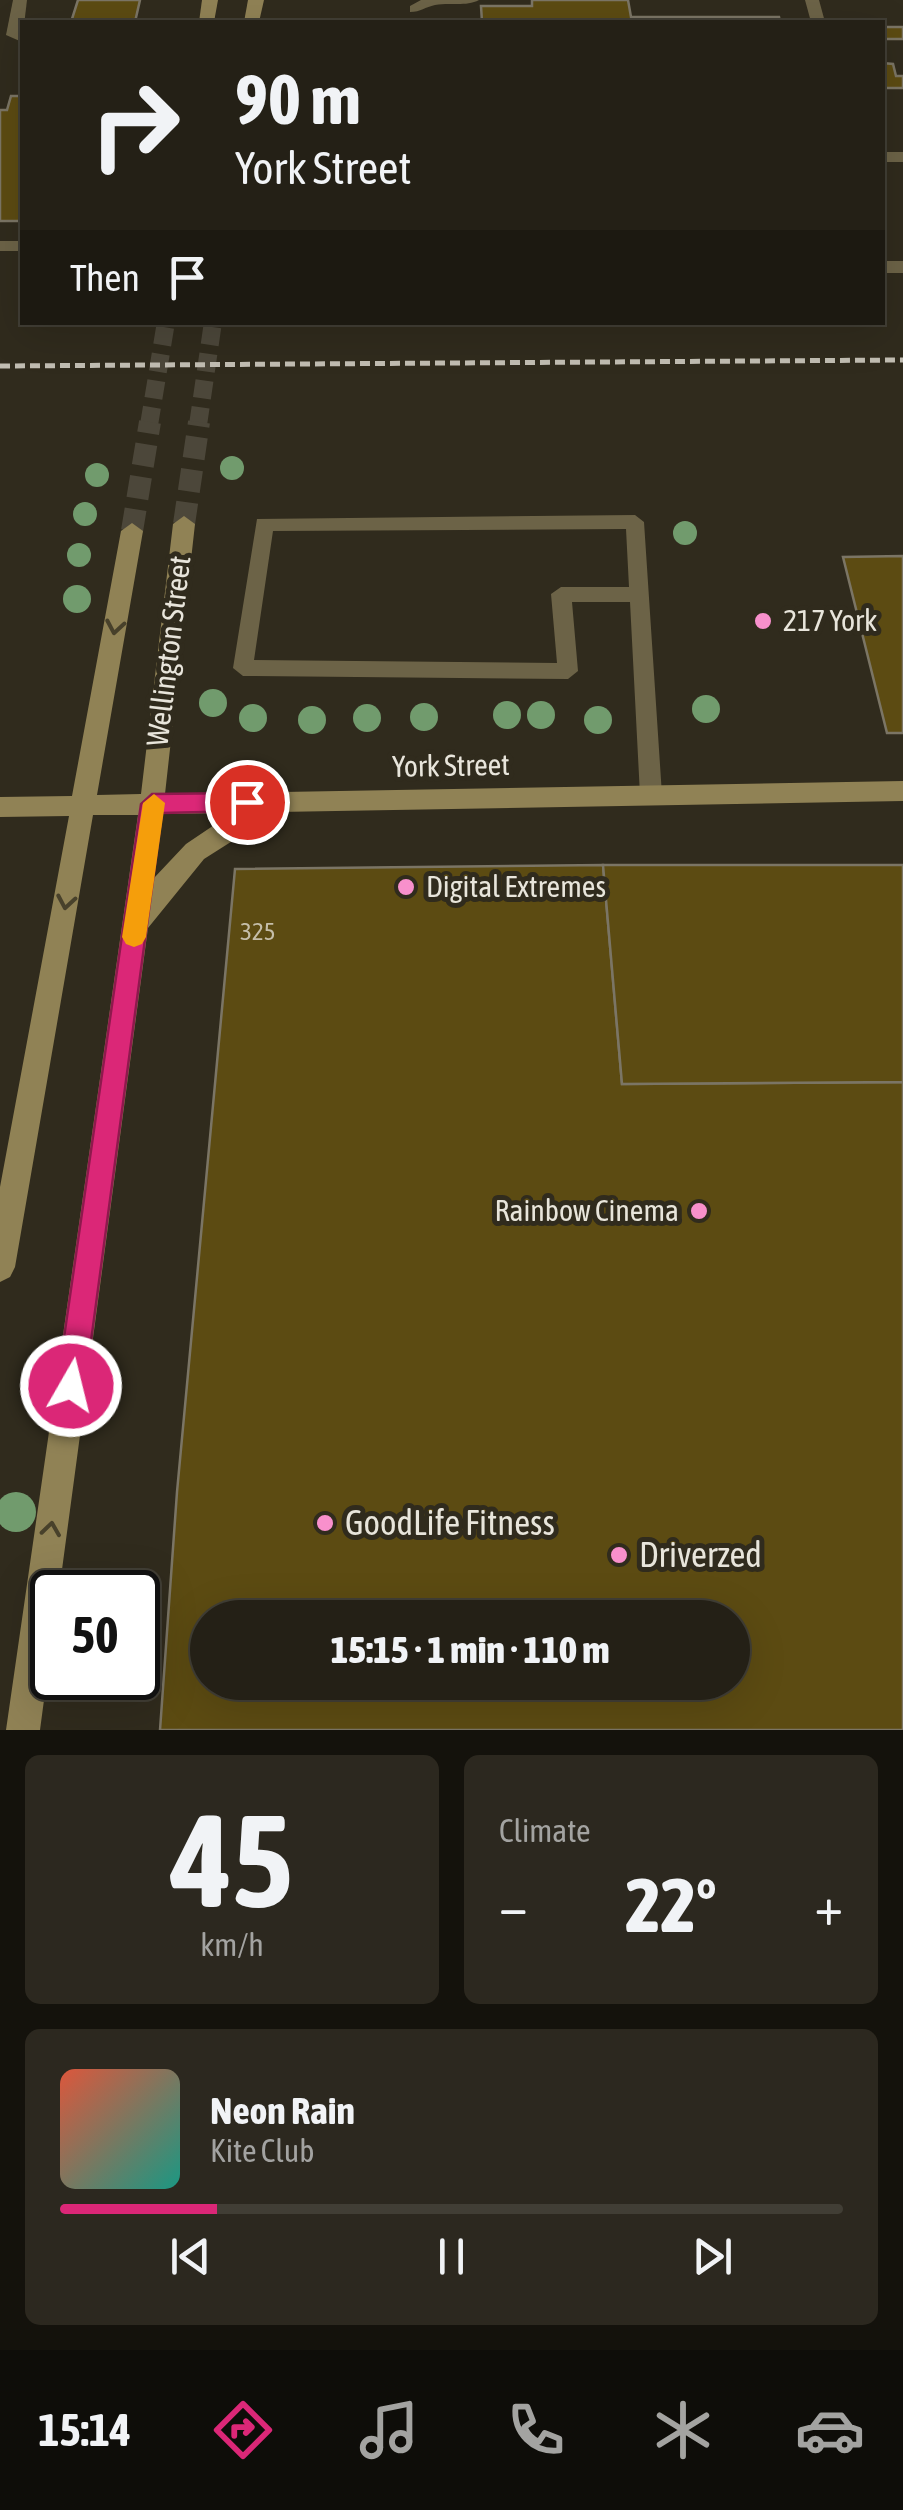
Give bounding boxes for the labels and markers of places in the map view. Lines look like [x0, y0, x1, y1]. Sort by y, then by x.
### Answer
place label: 217 York [783, 603, 877, 637]
marker: 217 York [752, 610, 774, 632]
pin [205, 760, 290, 845]
place label: Digital Extremes [426, 869, 606, 903]
marker: Digital Extremes [395, 876, 417, 898]
place label: Rainbow Cinema [494, 1193, 679, 1227]
marker: Rainbow Cinema [688, 1200, 710, 1222]
place label: GoodLife Fitness [345, 1502, 555, 1542]
marker: GoodLife Fitness [314, 1512, 336, 1534]
place label: Driverzed [639, 1534, 762, 1574]
marker: Driverzed [608, 1544, 630, 1566]

